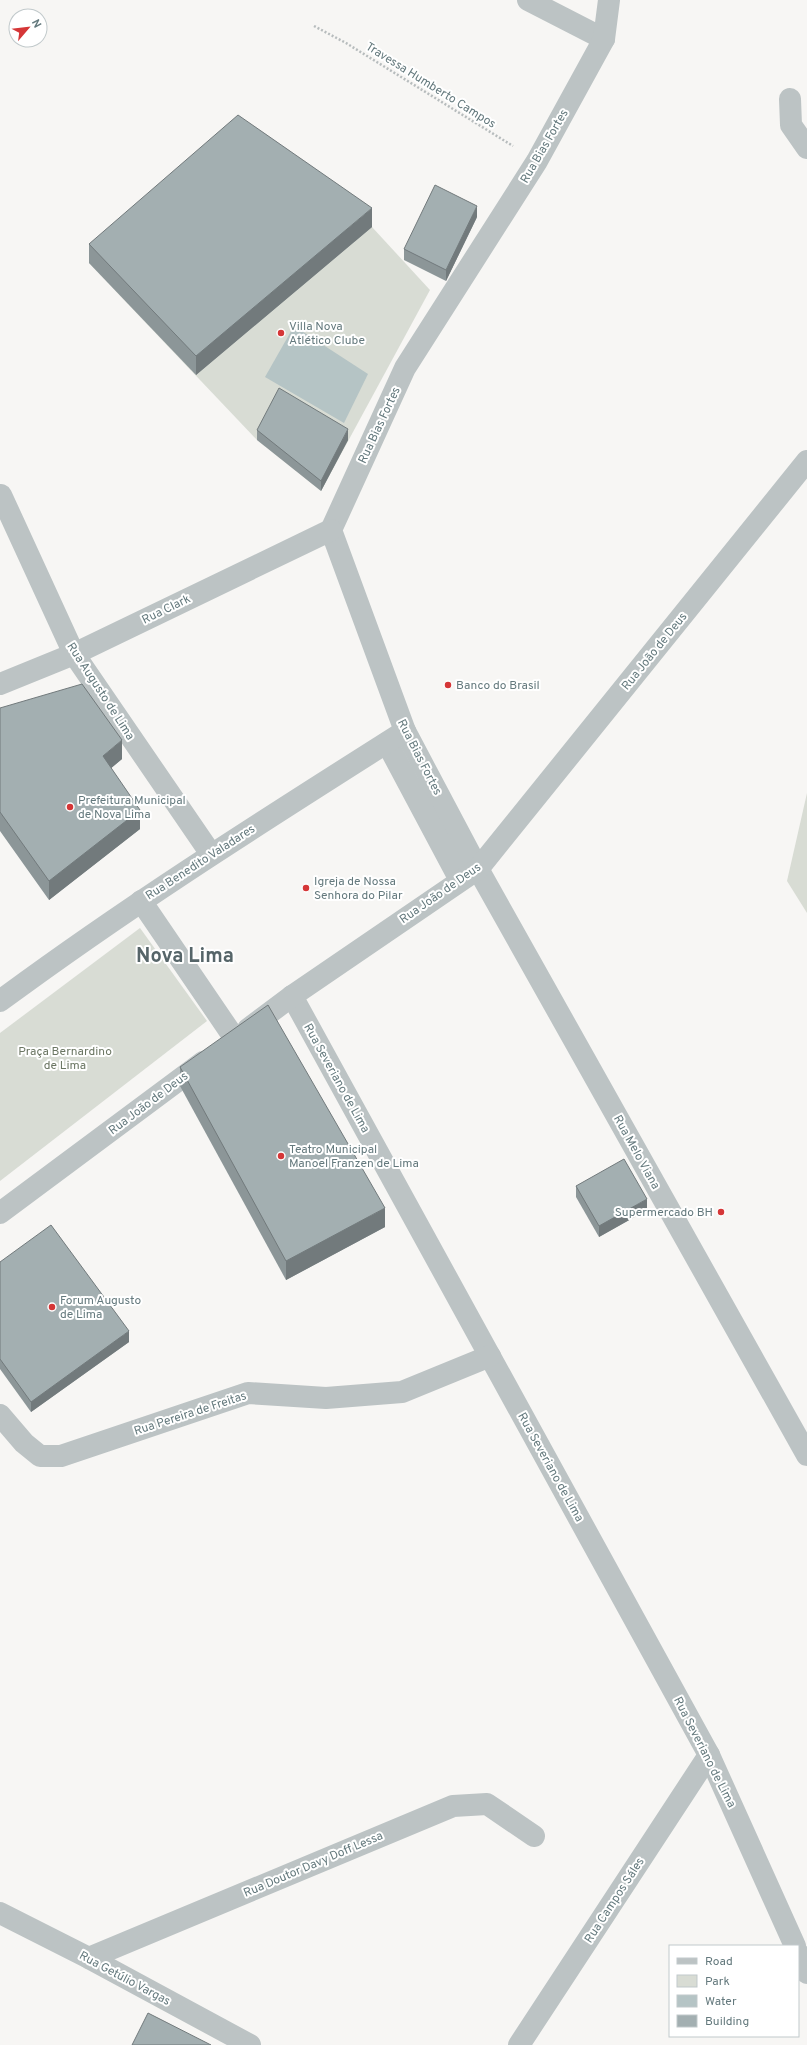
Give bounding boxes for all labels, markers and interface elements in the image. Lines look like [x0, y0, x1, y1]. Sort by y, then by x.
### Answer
north arrow [8, 8, 48, 48]
text: N [28, 17, 44, 31]
street label: Travessa Humberto Campos [362, 39, 499, 133]
street label: Rua Bias Fortes [517, 107, 573, 186]
place label: Villa Nova Atlético Clube [289, 319, 365, 349]
marker: Villa Nova Atlético Clube [276, 328, 286, 338]
street label: Rua Bias Fortes [355, 384, 405, 466]
street label: Rua Clark [139, 591, 193, 629]
street label: Rua João de Deus [618, 609, 691, 694]
street label: Rua Augusto de Lima [63, 640, 138, 743]
place label: Banco do Brasil [456, 678, 540, 694]
marker: Banco do Brasil [443, 680, 453, 690]
street label: Rua Bias Fortes [393, 717, 445, 798]
place label: Prefeitura Municipal de Nova Lima [78, 793, 186, 823]
marker: Prefeitura Municipal de Nova Lima [65, 802, 75, 812]
street label: Rua Benedito Valadares [143, 821, 258, 904]
street label: Rua João de Deus [397, 860, 484, 928]
place label: Igreja de Nossa Senhora do Pilar [314, 874, 403, 904]
marker: Igreja de Nossa Senhora do Pilar [301, 883, 311, 893]
district label: Nova Lima [136, 944, 234, 970]
street label: Rua Severiano de Lima [299, 1021, 373, 1136]
park label: Praça Bernardino de Lima [18, 1044, 112, 1074]
street label: Rua João de Deus [106, 1069, 192, 1139]
street label: Rua Melo Viana [609, 1113, 663, 1192]
place label: Teatro Municipal Manoel Franzen de Lima [289, 1142, 419, 1172]
marker: Teatro Municipal Manoel Franzen de Lima [276, 1151, 286, 1161]
place label: Supermercado BH [615, 1205, 713, 1221]
marker: Supermercado BH [716, 1207, 726, 1217]
place label: Forum Augusto de Lima [60, 1293, 142, 1323]
marker: Forum Augusto de Lima [47, 1302, 57, 1312]
street label: Rua Pereira de Freitas [132, 1388, 249, 1440]
street label: Rua Severiano de Lima [513, 1410, 587, 1525]
street label: Rua Severiano de Lima [669, 1694, 739, 1811]
street label: Rua Doutor Davy Doff Lessa [241, 1828, 386, 1902]
street label: Rua Campos Sáles [581, 1855, 648, 1946]
legend [669, 1945, 799, 2037]
street label: Rua Getúlio Vargas [76, 1948, 173, 2010]
text: Road [705, 1954, 733, 1970]
text: Park [705, 1974, 730, 1990]
text: Water [705, 1994, 737, 2010]
text: Building [705, 2014, 749, 2030]

